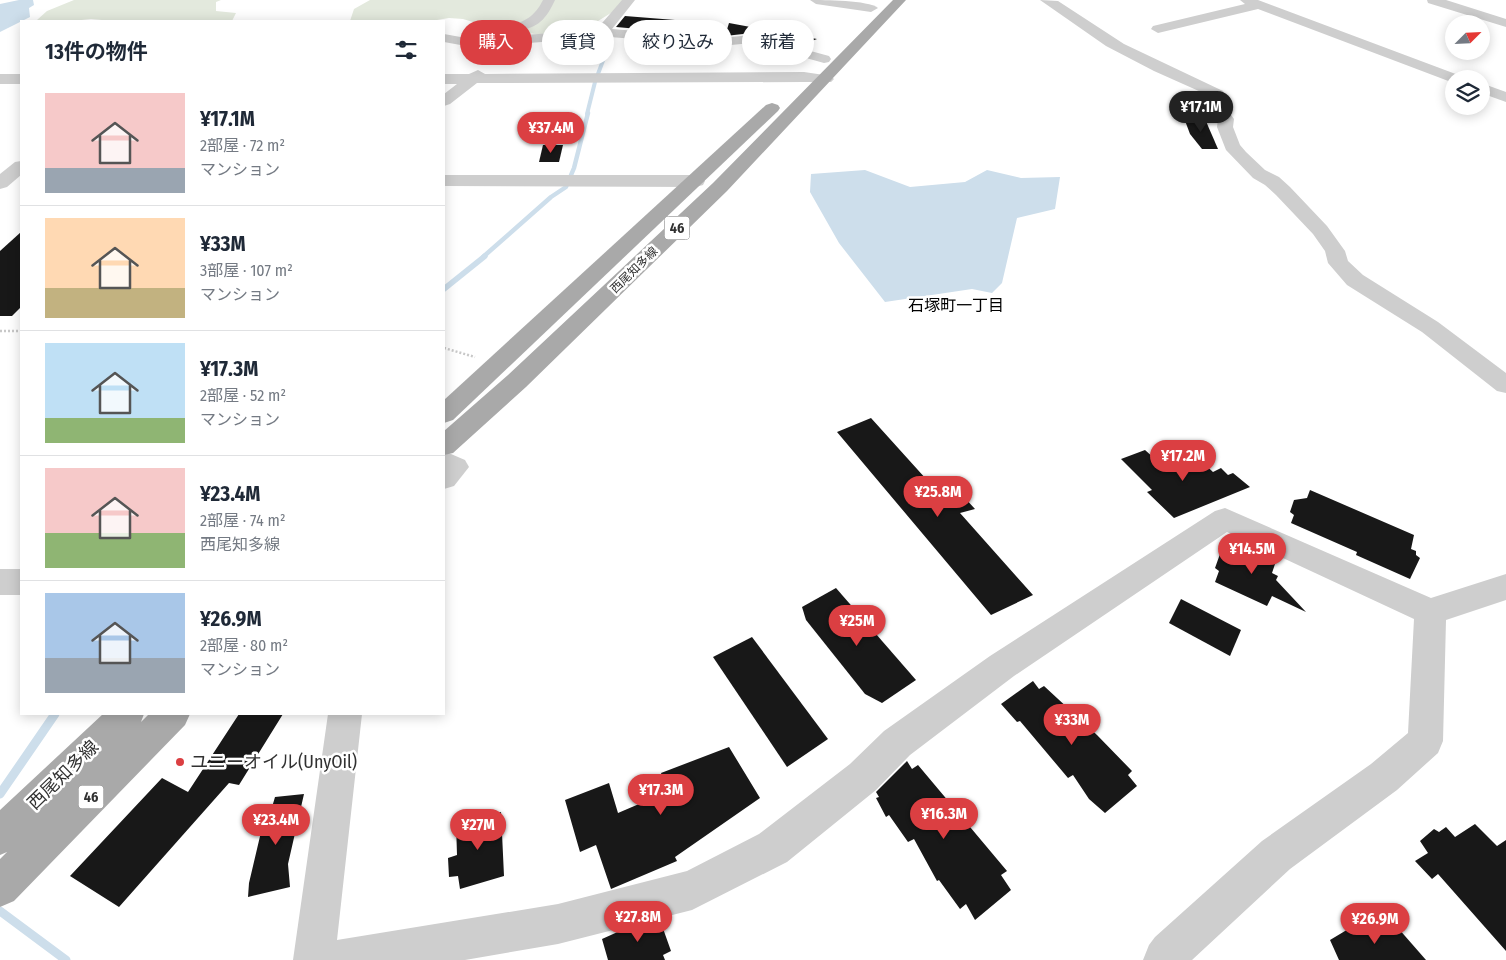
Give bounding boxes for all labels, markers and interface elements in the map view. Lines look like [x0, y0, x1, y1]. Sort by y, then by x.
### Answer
north arrow [1445, 15, 1490, 60]
map controls [1445, 15, 1490, 115]
chip: 購入 [460, 20, 532, 65]
chip: 賃貸 [542, 20, 614, 65]
chip: 絞り込み [624, 20, 732, 65]
chip: 新着 [742, 20, 814, 65]
icon: filters [392, 36, 420, 64]
text: 13件の物件 [45, 39, 148, 65]
button: layers [1445, 70, 1490, 115]
pin: ¥17.1M [1160, 90, 1242, 133]
text: ¥17.1M [1180, 97, 1222, 116]
text: ¥17.1M [200, 106, 255, 132]
pin: ¥37.4M [510, 112, 592, 154]
icon: home [85, 113, 145, 173]
text: ¥37.4M [528, 118, 574, 137]
text: 2部屋 · 72 m² [200, 136, 285, 155]
text: マンション [200, 160, 280, 179]
road number: 46 [664, 217, 690, 240]
text: ¥33M [200, 231, 246, 257]
icon: home [85, 238, 145, 298]
street label: 西尾知多線 [608, 244, 660, 296]
text: 3部屋 · 107 m² [200, 261, 293, 280]
text: マンション [200, 285, 280, 304]
district label: 石塚町一丁目 [908, 296, 1004, 315]
text: ¥17.3M [200, 356, 258, 382]
icon: home [85, 363, 145, 423]
text: 2部屋 · 52 m² [200, 386, 286, 405]
text: マンション [200, 410, 280, 429]
pin: ¥17.2M [1142, 440, 1224, 482]
text: ¥17.2M [1161, 446, 1205, 465]
pin: ¥25.8M [897, 476, 979, 518]
text: ¥23.4M [200, 481, 260, 507]
text: ¥25.8M [915, 482, 961, 501]
icon: home [85, 488, 145, 548]
text: 2部屋 · 74 m² [200, 511, 285, 530]
pin: ¥14.5M [1211, 532, 1293, 575]
text: 西尾知多線 [200, 535, 280, 554]
text: ¥14.5M [1229, 539, 1275, 558]
pin: ¥25M [827, 604, 887, 647]
text: ¥26.9M [200, 606, 262, 632]
text: ¥25M [840, 611, 874, 630]
icon: home [85, 613, 145, 673]
text: 2部屋 · 80 m² [200, 636, 288, 655]
text: マンション [200, 660, 280, 679]
pin: ¥33M [1042, 704, 1102, 746]
text: ¥33M [1055, 710, 1089, 729]
street label: 西尾知多線 [23, 736, 103, 814]
place label: ユニーオイル(UnyOil) [190, 751, 357, 773]
marker: ユニーオイル(UnyOil) [174, 756, 186, 768]
pin: ¥17.3M [620, 774, 702, 816]
text: ¥17.3M [639, 780, 683, 799]
road number: 46 [78, 786, 104, 809]
pin: ¥16.3M [903, 798, 985, 840]
pin: ¥23.4M [235, 804, 317, 846]
text: ¥16.3M [921, 804, 967, 823]
pin: ¥27M [448, 808, 508, 851]
text: ¥23.4M [253, 810, 299, 829]
text: ¥27M [461, 815, 495, 834]
pin: ¥27.8M [597, 900, 679, 943]
pin: ¥26.9M [1334, 902, 1416, 945]
text: ¥27.8M [615, 907, 661, 926]
text: ¥26.9M [1352, 909, 1398, 928]

